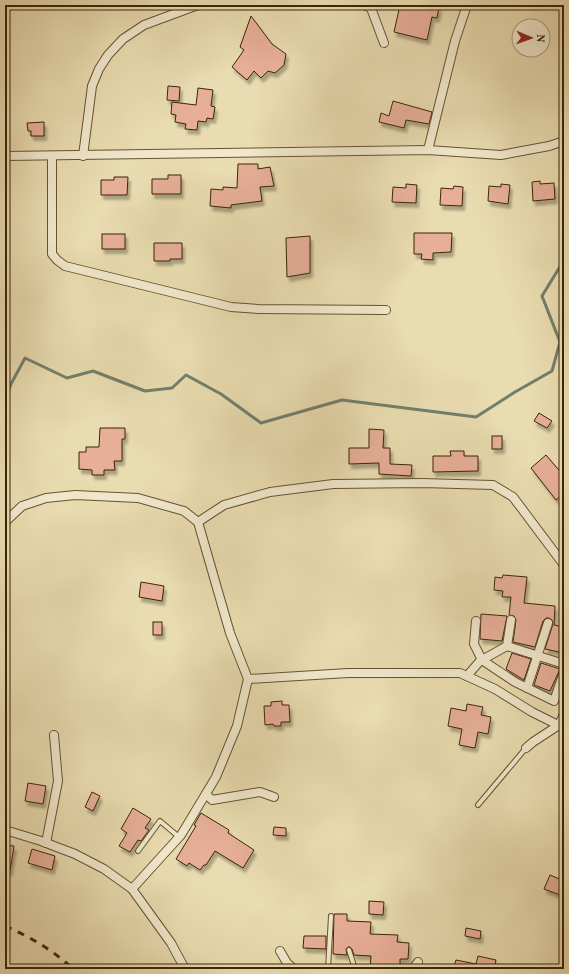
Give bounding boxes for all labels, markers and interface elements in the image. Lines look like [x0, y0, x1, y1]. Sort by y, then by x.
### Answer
north arrow [511, 18, 551, 58]
text: N [532, 34, 547, 43]

